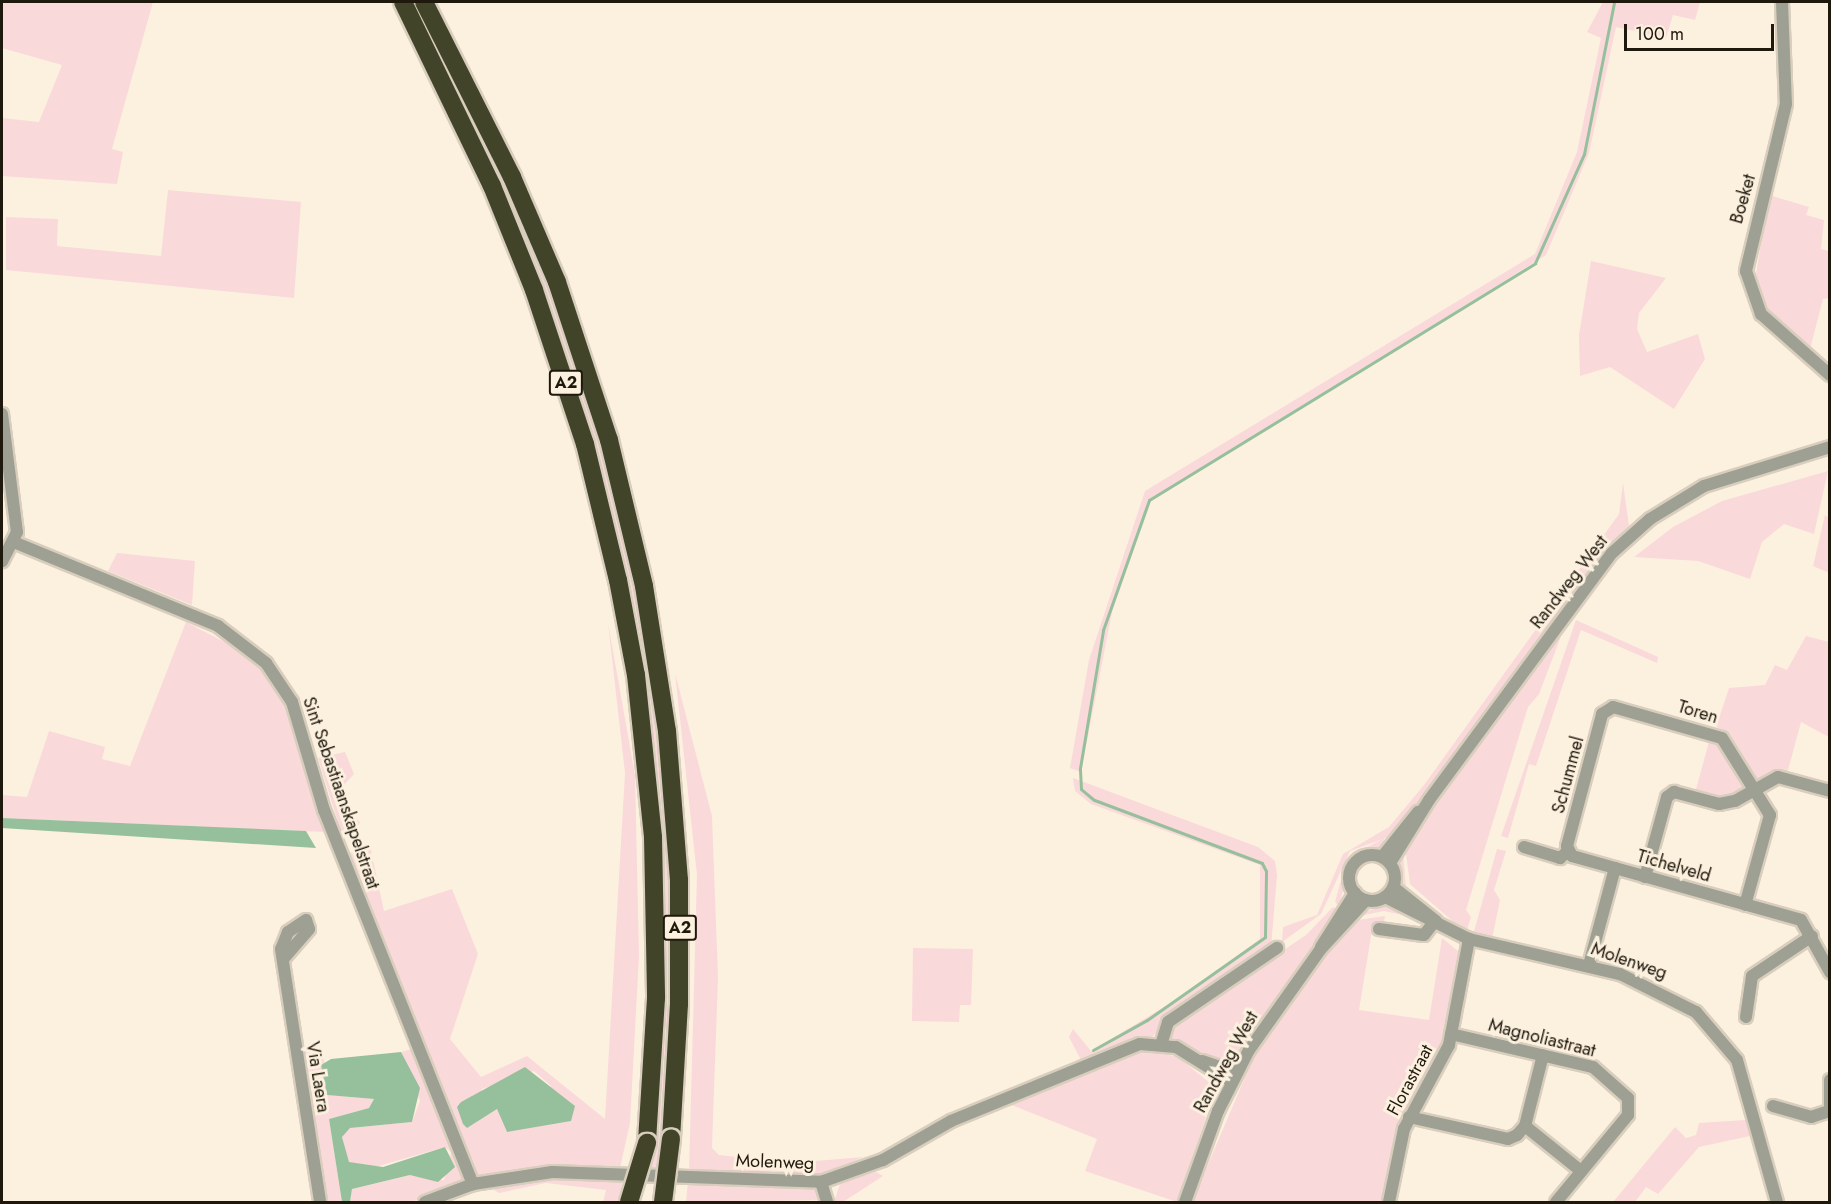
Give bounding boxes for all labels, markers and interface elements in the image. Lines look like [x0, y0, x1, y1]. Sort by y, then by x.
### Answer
scale bar [1627, 12, 1777, 50]
text: 100 m [1635, 21, 1684, 47]
street label: Boeket [1726, 172, 1760, 226]
road number: A2 [548, 370, 584, 396]
street label: Randweg West [1526, 531, 1612, 633]
street label: Sint Sebastiaanskapelstraat [298, 694, 384, 892]
street label: Toren [1675, 696, 1721, 728]
street label: Schummel [1547, 734, 1589, 816]
street label: Tichelveld [1635, 845, 1713, 887]
road number: A2 [662, 915, 698, 941]
street label: Molenweg [1588, 938, 1670, 984]
street label: Randweg West [1189, 1008, 1263, 1116]
street label: Magnoliastraat [1486, 1014, 1598, 1062]
street label: Via Laera [302, 1040, 334, 1114]
street label: Florastraat [1382, 1041, 1438, 1119]
street label: Molenweg [735, 1150, 815, 1174]

